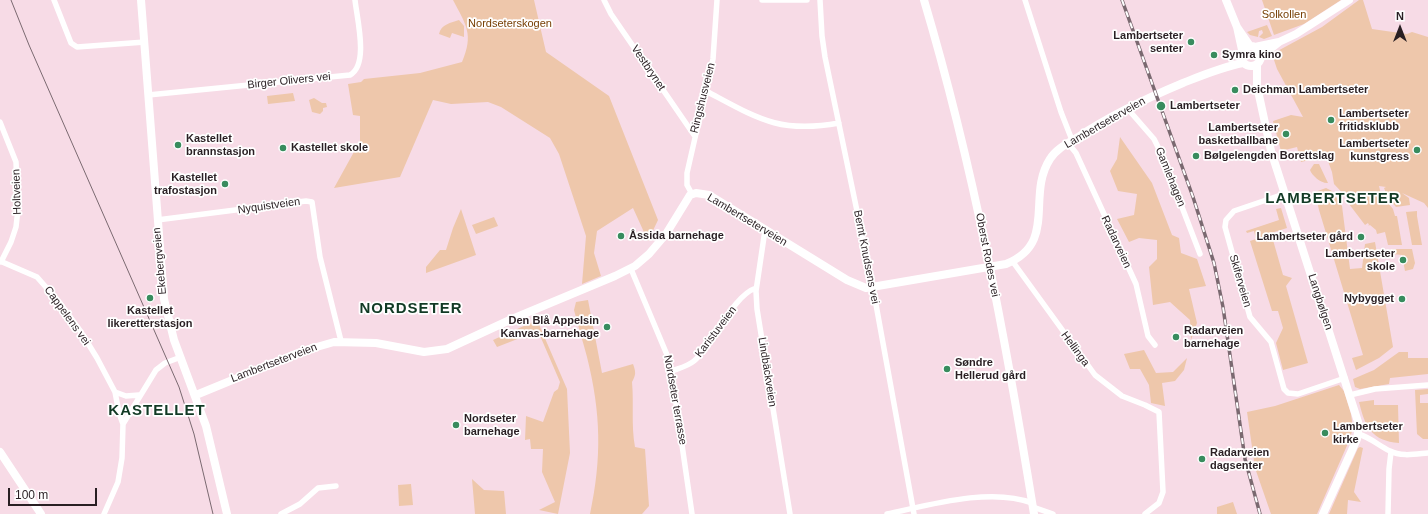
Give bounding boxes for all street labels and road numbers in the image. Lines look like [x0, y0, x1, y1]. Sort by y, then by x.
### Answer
street label: Vestbrynet [628, 43, 668, 93]
street label: Ringshusveien [688, 61, 718, 135]
street label: Birger Olivers vei [247, 70, 331, 92]
street label: Lambertseterveien [1062, 95, 1148, 151]
street label: Gamlehagen [1152, 145, 1188, 209]
street label: Holtveien [10, 169, 24, 215]
street label: Lambertseterveien [705, 191, 789, 249]
street label: Nyquistveien [237, 195, 301, 217]
street label: Bernt Knudsens vei [850, 209, 882, 305]
street label: Oberst Rodes vei [972, 212, 1002, 298]
street label: Radarveien [1098, 214, 1134, 270]
street label: Ekebergveien [150, 227, 170, 295]
street label: Skiferveien [1226, 253, 1254, 309]
street label: Langbølgen [1305, 272, 1335, 332]
street label: Cappelens vei [41, 284, 93, 348]
street label: Karistuveien [693, 304, 739, 360]
street label: Hellinga [1058, 329, 1092, 369]
street label: Lindbäckveien [755, 336, 779, 408]
street label: Lambertseterveien [229, 341, 319, 385]
street label: Nordseter terrasse [661, 354, 689, 446]

